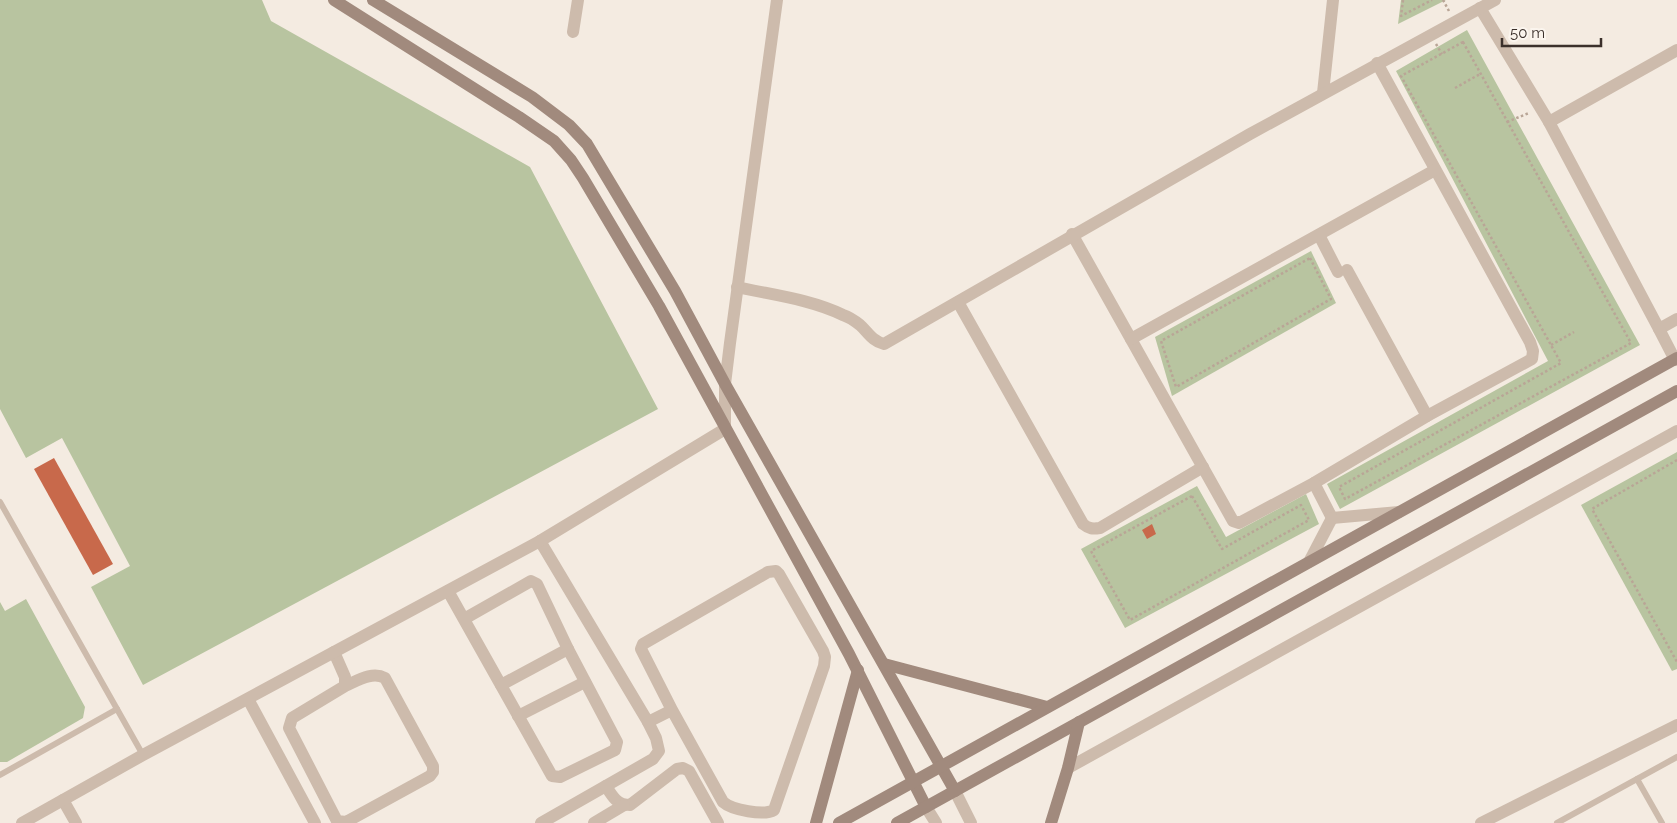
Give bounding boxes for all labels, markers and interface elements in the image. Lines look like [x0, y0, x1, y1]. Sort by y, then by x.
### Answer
scale bar [1502, 15, 1601, 47]
text: 50 m [1510, 24, 1545, 42]

